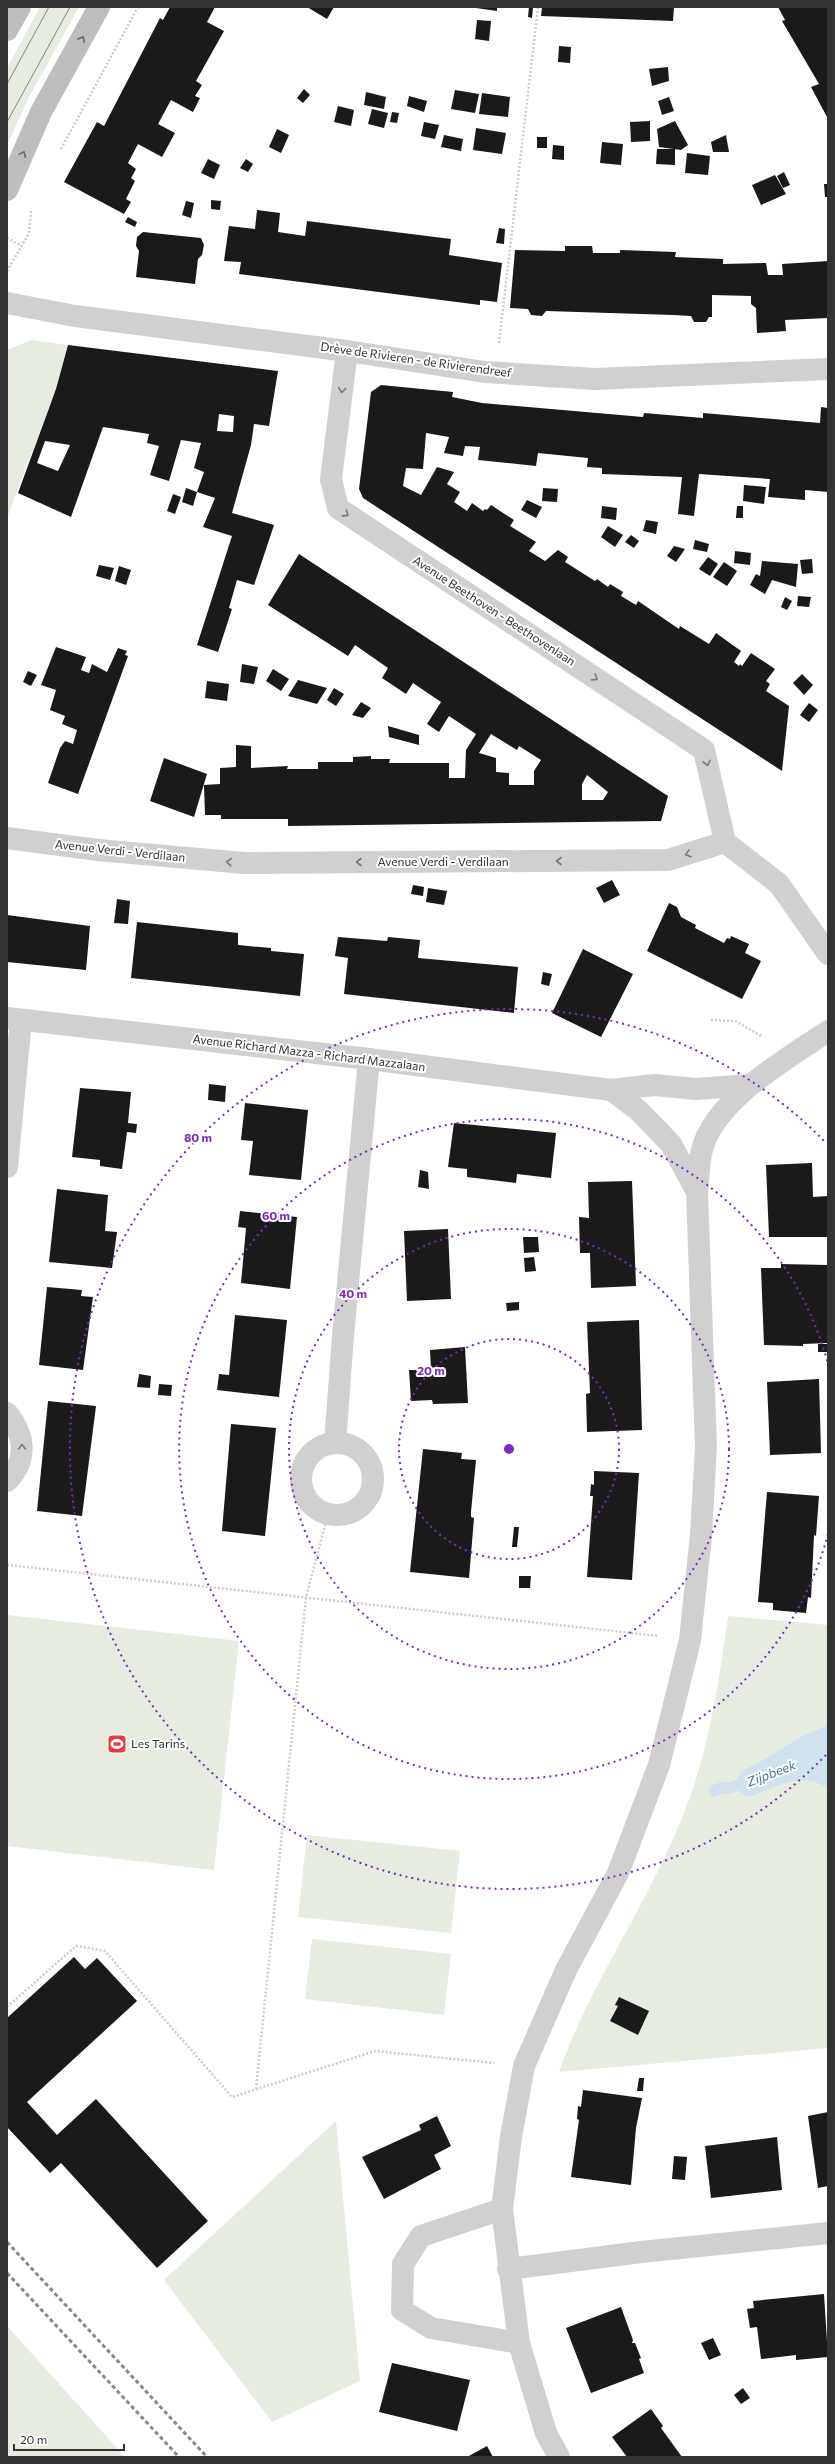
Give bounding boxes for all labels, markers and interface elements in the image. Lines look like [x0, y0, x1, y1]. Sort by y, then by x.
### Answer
one-way arrow [77, 36, 84, 43]
one-way arrow [18, 151, 26, 159]
street label: Drève de Rivieren - de Rivierendreef [320, 339, 513, 379]
one-way arrow [338, 386, 347, 393]
one-way arrow [342, 509, 349, 517]
street label: Avenue Beethoven - Beethovenlaan [411, 552, 578, 668]
one-way arrow [591, 673, 598, 681]
one-way arrow [702, 760, 710, 766]
street label: Avenue Verdi - Verdilaan [54, 836, 186, 864]
one-way arrow [685, 849, 692, 858]
street label: Avenue Verdi - Verdilaan [377, 854, 509, 868]
one-way arrow [226, 857, 232, 866]
one-way arrow [556, 857, 562, 865]
one-way arrow [356, 858, 362, 866]
street label: Avenue Richard Mazza - Richard Mazzalaan [192, 1031, 426, 1073]
text: 80 m [184, 1130, 212, 1144]
text: 60 m [262, 1208, 290, 1222]
text: 40 m [339, 1286, 367, 1300]
text: 20 m [417, 1363, 445, 1377]
centre of rings [502, 1442, 516, 1456]
one-way arrow [18, 1444, 26, 1450]
sports icon: Les Tarins [106, 1733, 128, 1755]
place label: Les Tarins [131, 1736, 185, 1750]
water label: Zijpbeek [743, 1756, 799, 1790]
scale bar [14, 2426, 124, 2452]
text: 20 m [20, 2432, 47, 2446]

